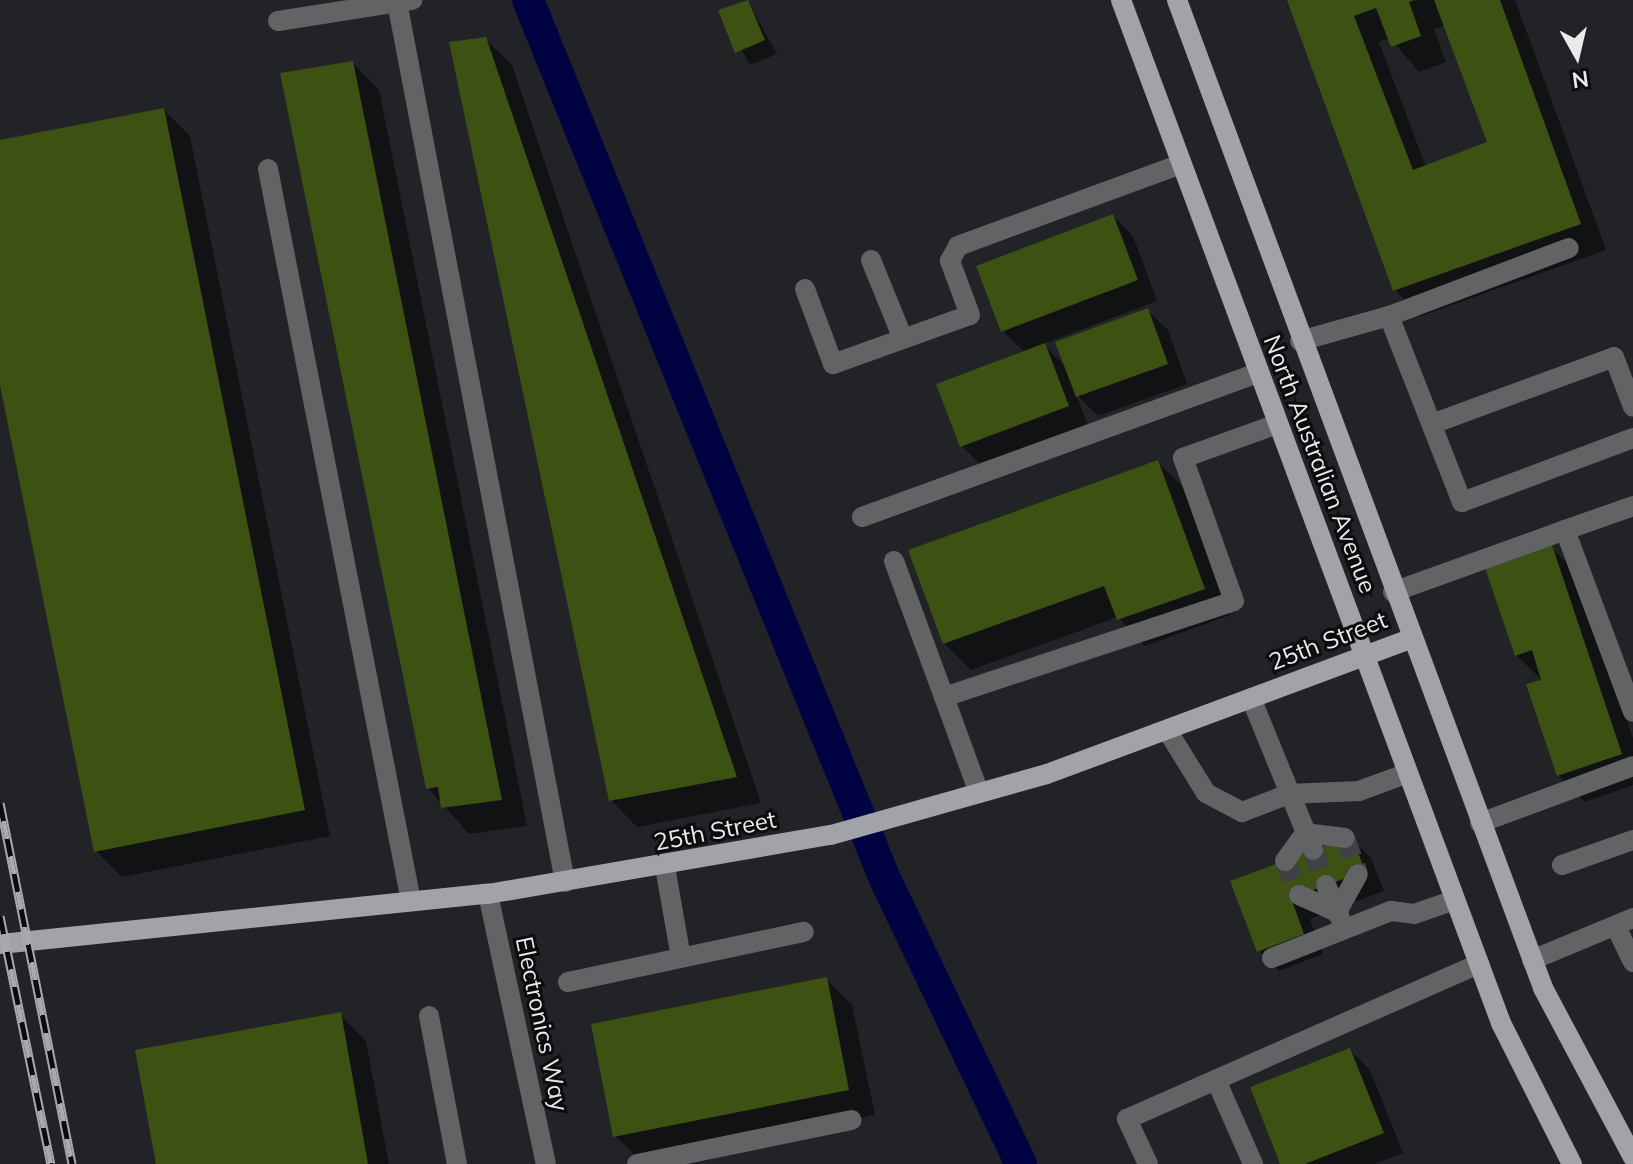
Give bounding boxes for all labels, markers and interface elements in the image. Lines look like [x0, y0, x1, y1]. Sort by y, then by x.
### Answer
north arrow [1537, 16, 1617, 96]
text: N [1570, 65, 1591, 95]
street label: North Australian Avenue [1257, 331, 1383, 597]
street label: 25th Street [1265, 605, 1391, 677]
street label: 25th Street [651, 805, 779, 857]
street label: Electronics Way [509, 934, 575, 1114]

